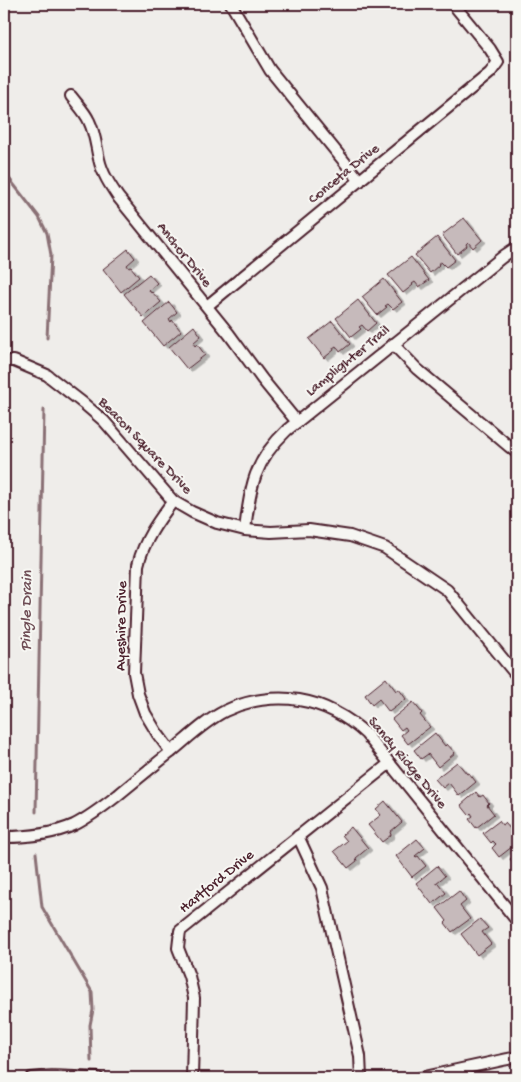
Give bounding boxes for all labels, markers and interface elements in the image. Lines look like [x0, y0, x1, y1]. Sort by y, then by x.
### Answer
street label: Conceta Drive [305, 140, 384, 208]
street label: Anchor Drive [152, 219, 216, 291]
street label: Lamplighter Trail [302, 321, 394, 401]
street label: Beacon Square Drive [93, 393, 196, 498]
water label: Pingle Drain [18, 570, 38, 651]
street label: Ayeshire Drive [112, 581, 132, 671]
street label: Sandy Ridge Drive [363, 713, 451, 813]
street label: Hartford Drive [176, 846, 258, 918]

